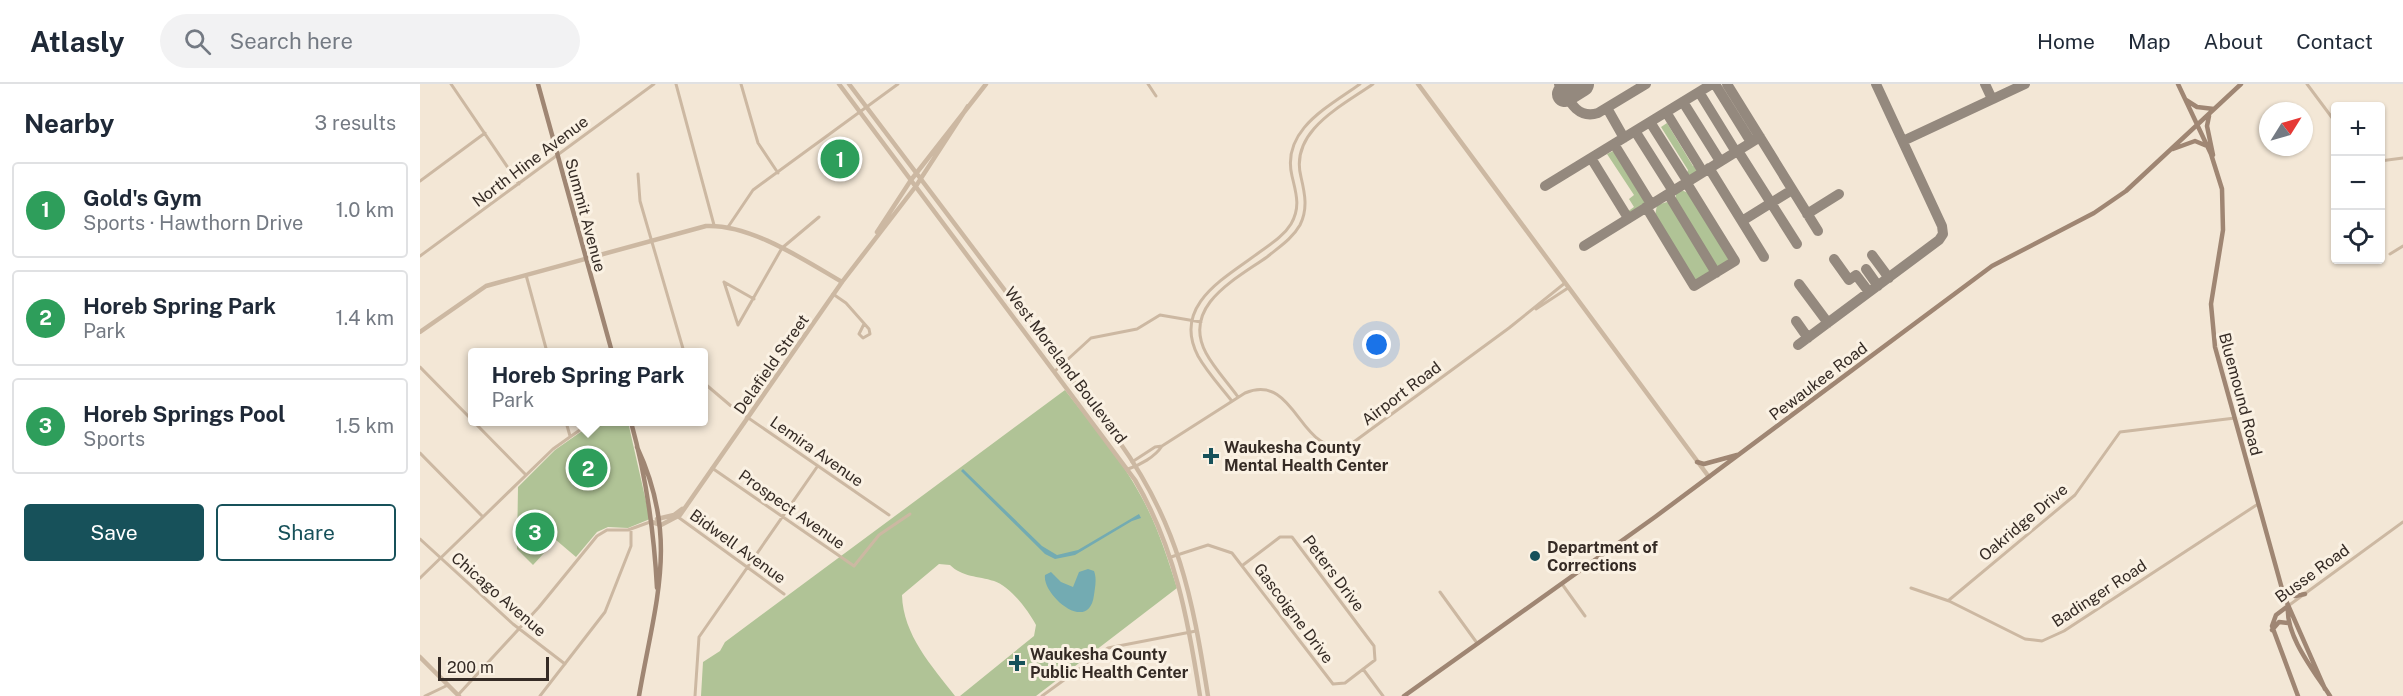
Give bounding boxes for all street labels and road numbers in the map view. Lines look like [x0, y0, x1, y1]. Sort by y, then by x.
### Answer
street label: North Hine Avenue [469, 112, 592, 211]
street label: Summit Avenue [561, 156, 610, 274]
street label: West Moreland Boulevard [1001, 283, 1131, 447]
street label: Delafield Street [730, 311, 813, 418]
street label: Bluemound Road [2215, 331, 2266, 458]
street label: Pewaukee Road [1765, 338, 1871, 424]
street label: Airport Road [1358, 357, 1445, 429]
street label: Lemira Avenue [766, 412, 867, 491]
street label: Prospect Avenue [735, 466, 849, 553]
street label: Oakridge Drive [1975, 480, 2072, 565]
street label: Bidwell Avenue [686, 505, 789, 588]
street label: Peters Drive [1299, 532, 1368, 615]
street label: Busse Road [2272, 540, 2353, 607]
street label: Chicago Avenue [447, 548, 550, 641]
street label: Badinger Road [2048, 556, 2150, 631]
street label: Gascoigne Drive [1250, 559, 1337, 667]

